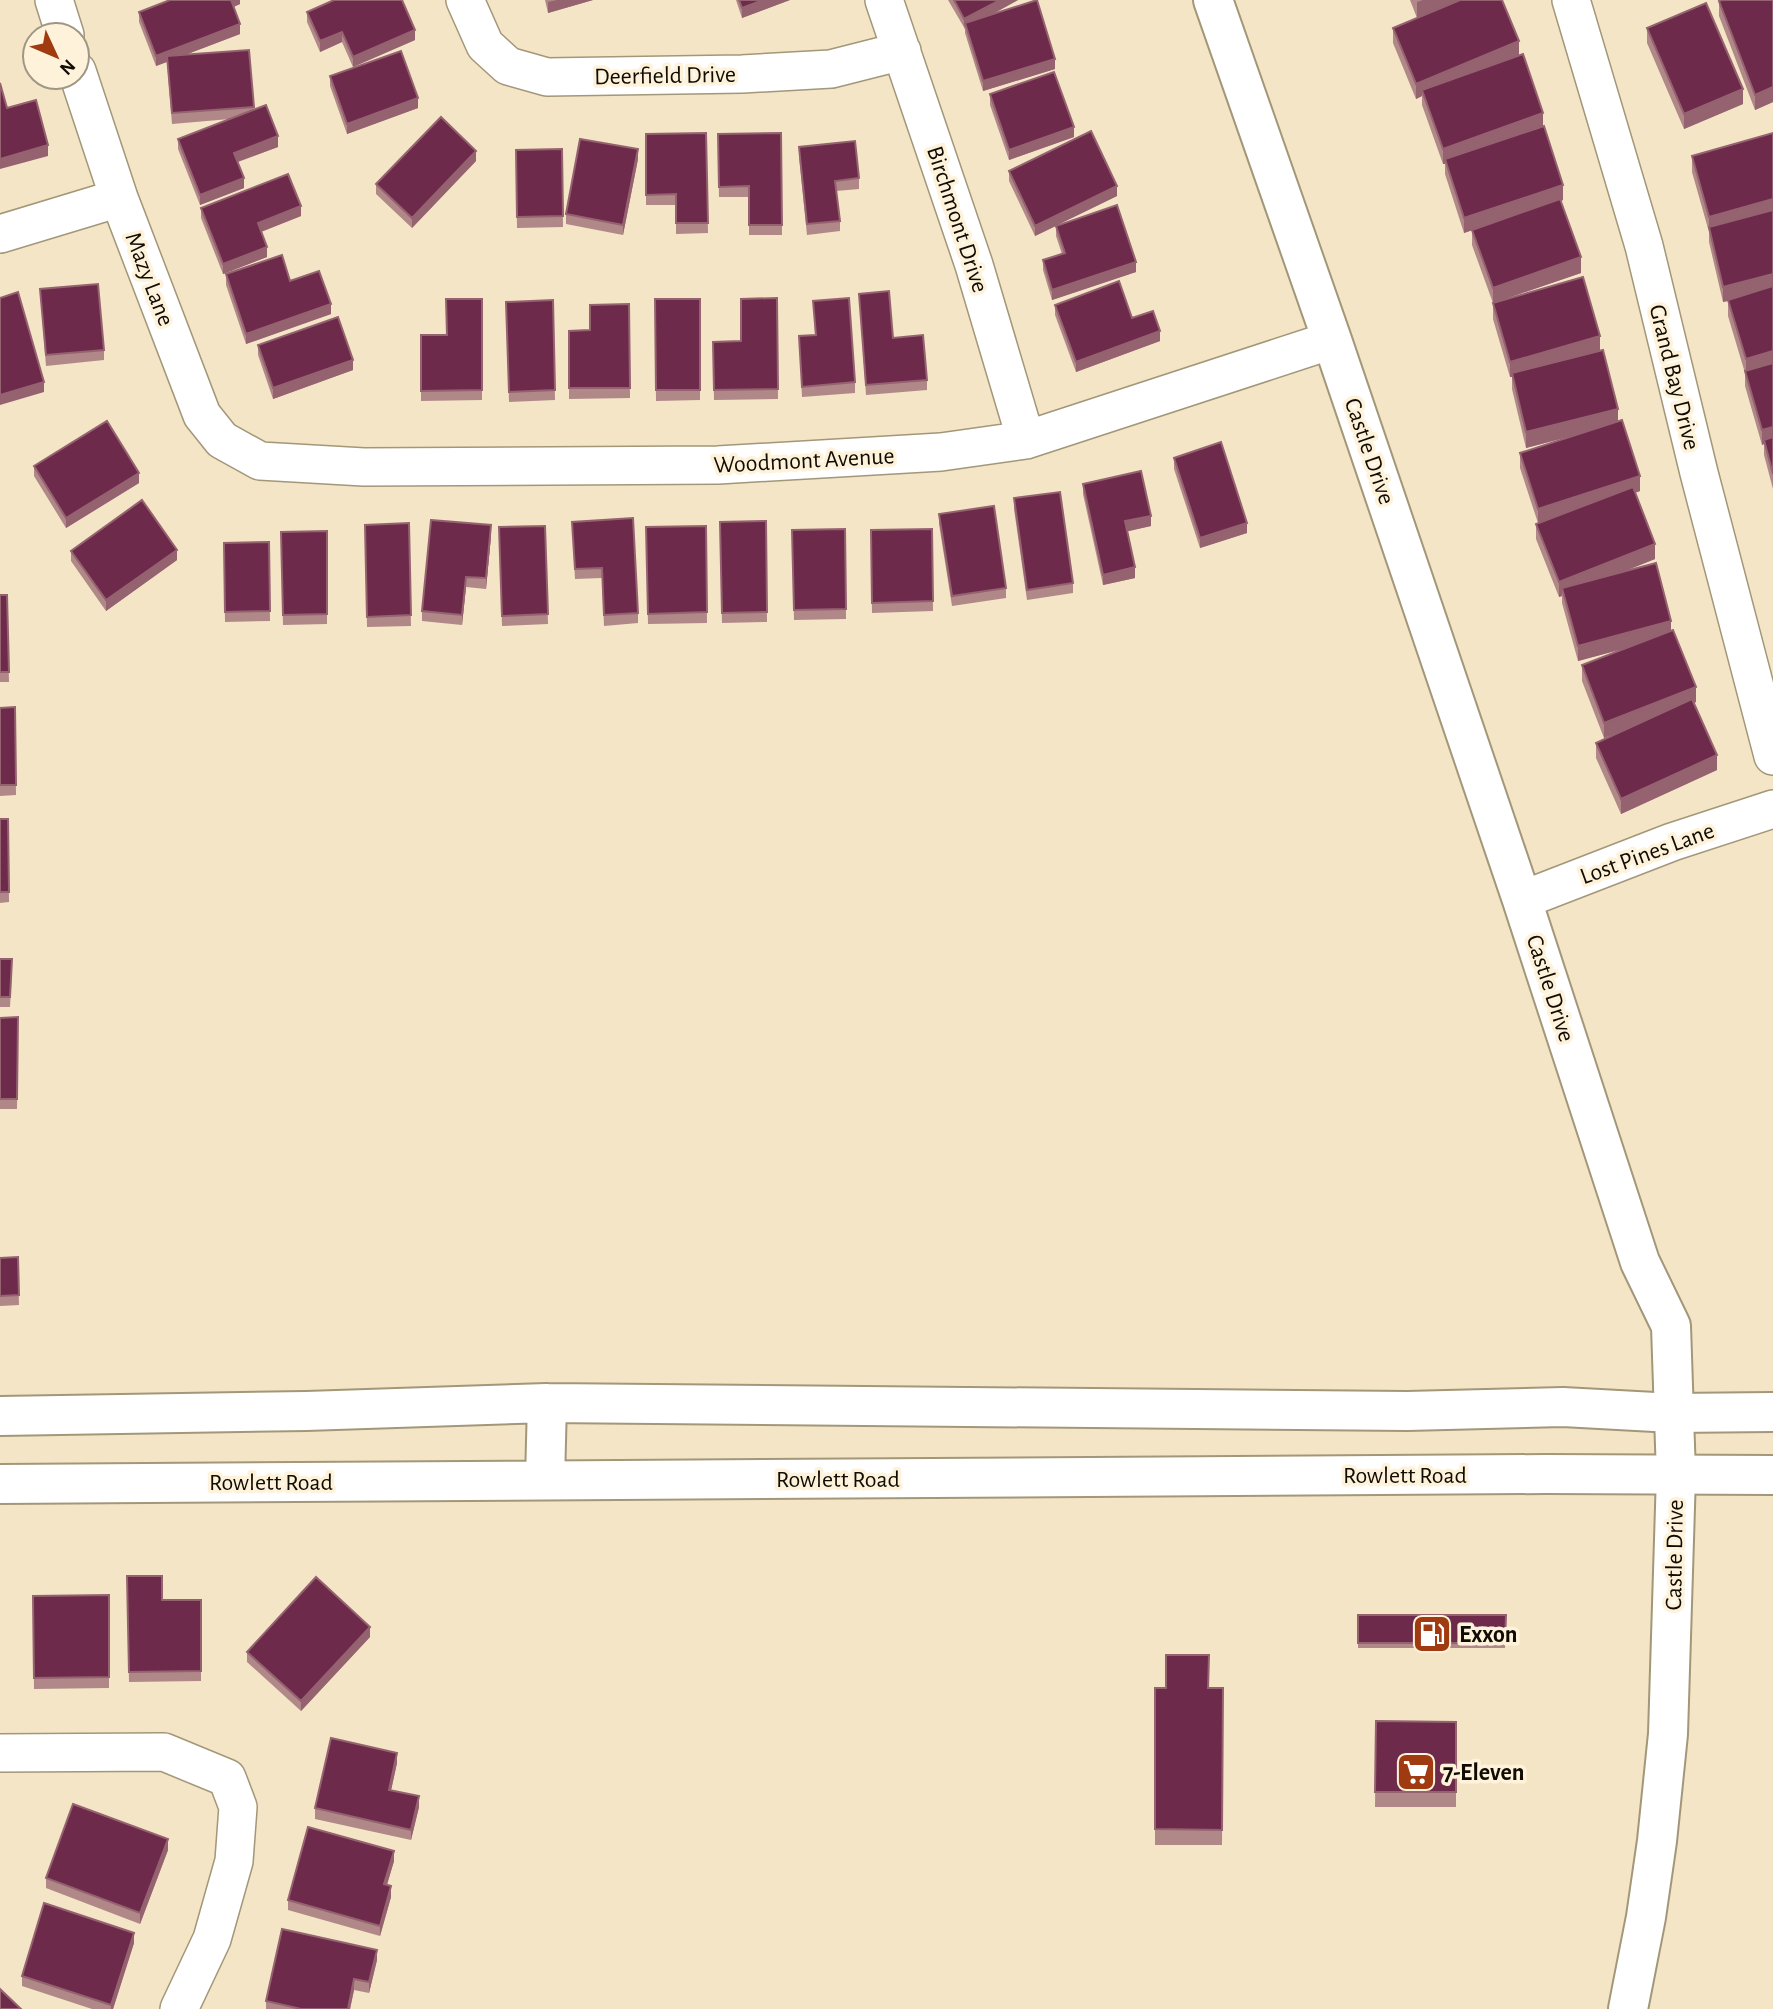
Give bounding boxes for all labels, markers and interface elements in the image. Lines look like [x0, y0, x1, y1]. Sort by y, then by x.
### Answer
north arrow [21, 21, 91, 91]
text: N [56, 55, 79, 78]
street label: Deerfield Drive [594, 63, 736, 89]
street label: Birchmont Drive [922, 143, 992, 296]
street label: Mazy Lane [120, 229, 178, 329]
street label: Grand Bay Drive [1644, 302, 1704, 452]
street label: Castle Drive [1340, 395, 1398, 508]
street label: Woodmont Avenue [713, 444, 895, 478]
street label: Lost Pines Lane [1577, 819, 1718, 889]
street label: Castle Drive [1521, 932, 1579, 1045]
street label: Rowlett Road [1343, 1464, 1467, 1488]
street label: Rowlett Road [776, 1468, 900, 1492]
street label: Rowlett Road [209, 1471, 333, 1495]
street label: Castle Drive [1662, 1499, 1688, 1611]
fuel station icon: Exxon [1411, 1613, 1453, 1655]
place label: Exxon [1459, 1623, 1517, 1647]
supermarket icon: 7-Eleven [1395, 1751, 1437, 1793]
place label: 7-Eleven [1443, 1761, 1524, 1785]

